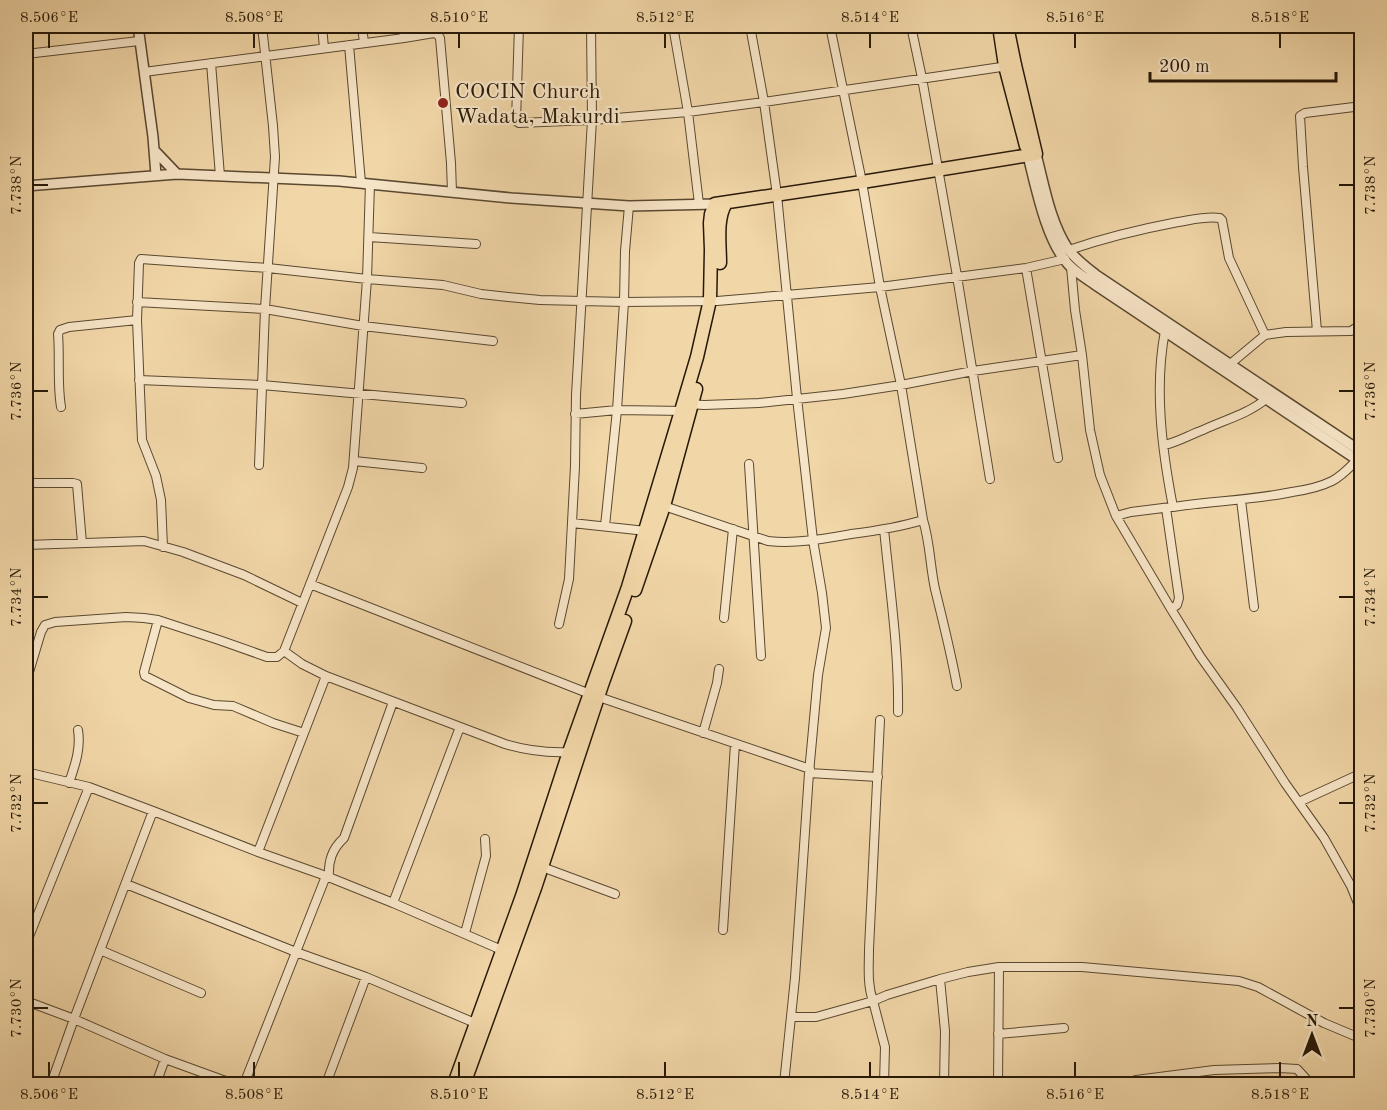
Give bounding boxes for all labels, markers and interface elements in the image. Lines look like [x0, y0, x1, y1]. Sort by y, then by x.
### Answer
text: 8.506°E [20, 11, 78, 26]
text: 8.508°E [225, 11, 283, 26]
text: 8.510°E [430, 11, 488, 26]
text: 8.512°E [636, 11, 694, 26]
text: 8.514°E [841, 11, 899, 26]
text: 8.516°E [1046, 11, 1104, 26]
text: 8.518°E [1251, 11, 1309, 26]
scale bar [1150, 45, 1336, 83]
text: 200 m [1159, 58, 1210, 76]
place label: COCIN Church Wadata, Makurdi [455, 81, 620, 128]
marker: COCIN Church Wadata, Makurdi [436, 96, 450, 110]
text: 7.738°N [10, 155, 25, 215]
text: 7.738°N [1364, 155, 1379, 215]
text: 7.736°N [10, 361, 25, 421]
text: 7.736°N [1364, 361, 1379, 421]
text: 7.734°N [10, 567, 25, 627]
text: 7.734°N [1364, 567, 1379, 627]
text: 7.732°N [10, 773, 25, 833]
text: 7.732°N [1364, 773, 1379, 833]
text: 7.730°N [10, 978, 25, 1038]
text: 7.730°N [1364, 978, 1379, 1038]
north arrow [1282, 1005, 1342, 1065]
text: N [1306, 1014, 1319, 1030]
text: 8.506°E [20, 1088, 78, 1103]
text: 8.508°E [225, 1088, 283, 1103]
text: 8.510°E [430, 1088, 488, 1103]
text: 8.512°E [636, 1088, 694, 1103]
text: 8.514°E [841, 1088, 899, 1103]
text: 8.516°E [1046, 1088, 1104, 1103]
text: 8.518°E [1251, 1088, 1309, 1103]

